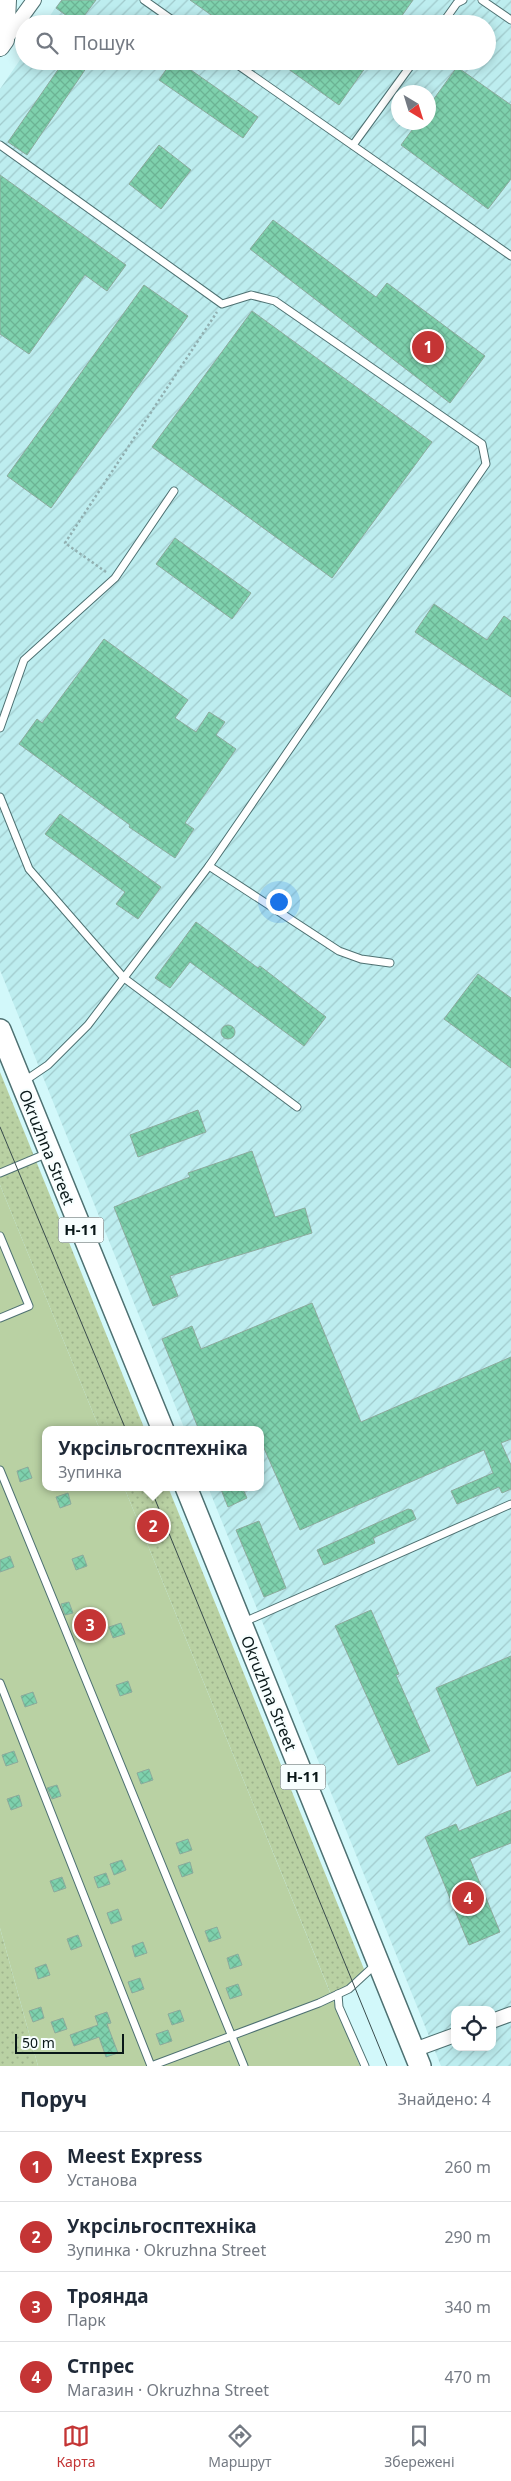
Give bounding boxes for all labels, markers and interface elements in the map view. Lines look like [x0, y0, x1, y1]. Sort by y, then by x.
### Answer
search box [15, 15, 496, 70]
icon: search [33, 29, 61, 57]
text: Пошук [73, 30, 135, 56]
north arrow [391, 85, 436, 130]
pin: 1 [412, 328, 444, 366]
your location [266, 889, 292, 915]
street label: Okruzhna Street [14, 1086, 80, 1208]
road number: Н-11 [58, 1218, 104, 1242]
popup [42, 1426, 264, 1491]
text: Укрсільгосптехніка [58, 1435, 248, 1461]
text: Зупинка [58, 1461, 122, 1483]
pin: 2 [137, 1507, 169, 1545]
pin: 3 [74, 1606, 106, 1644]
street label: Okruzhna Street [236, 1632, 302, 1754]
road number: Н-11 [280, 1764, 326, 1790]
pin: 4 [452, 1879, 484, 1917]
map controls [451, 2006, 496, 2051]
button: locate [451, 2006, 496, 2051]
scale bar [15, 2031, 124, 2054]
text: 50 m [22, 2033, 55, 2052]
text: Поруч [20, 2085, 87, 2113]
text: Знайдено: 4 [398, 2088, 491, 2110]
text: Meest Express [67, 2143, 203, 2169]
text: 1 [31, 2156, 41, 2178]
text: 260 m [444, 2156, 491, 2178]
text: Установа [67, 2169, 137, 2191]
text: Укрсільгосптехніка [67, 2213, 257, 2239]
text: 2 [31, 2226, 41, 2248]
text: 290 m [444, 2226, 491, 2248]
text: Зупинка · Okruzhna Street [67, 2239, 266, 2261]
text: Троянда [67, 2283, 148, 2309]
text: 3 [31, 2296, 41, 2318]
text: 340 m [444, 2296, 491, 2318]
text: Парк [67, 2309, 106, 2331]
text: Стпрес [67, 2353, 134, 2379]
text: 4 [31, 2366, 41, 2388]
text: 470 m [444, 2366, 491, 2388]
text: Магазин · Okruzhna Street [67, 2379, 269, 2401]
tab: Карта [56, 2422, 95, 2471]
tab: Маршрут [208, 2422, 271, 2471]
tab: Збережені [384, 2422, 455, 2471]

